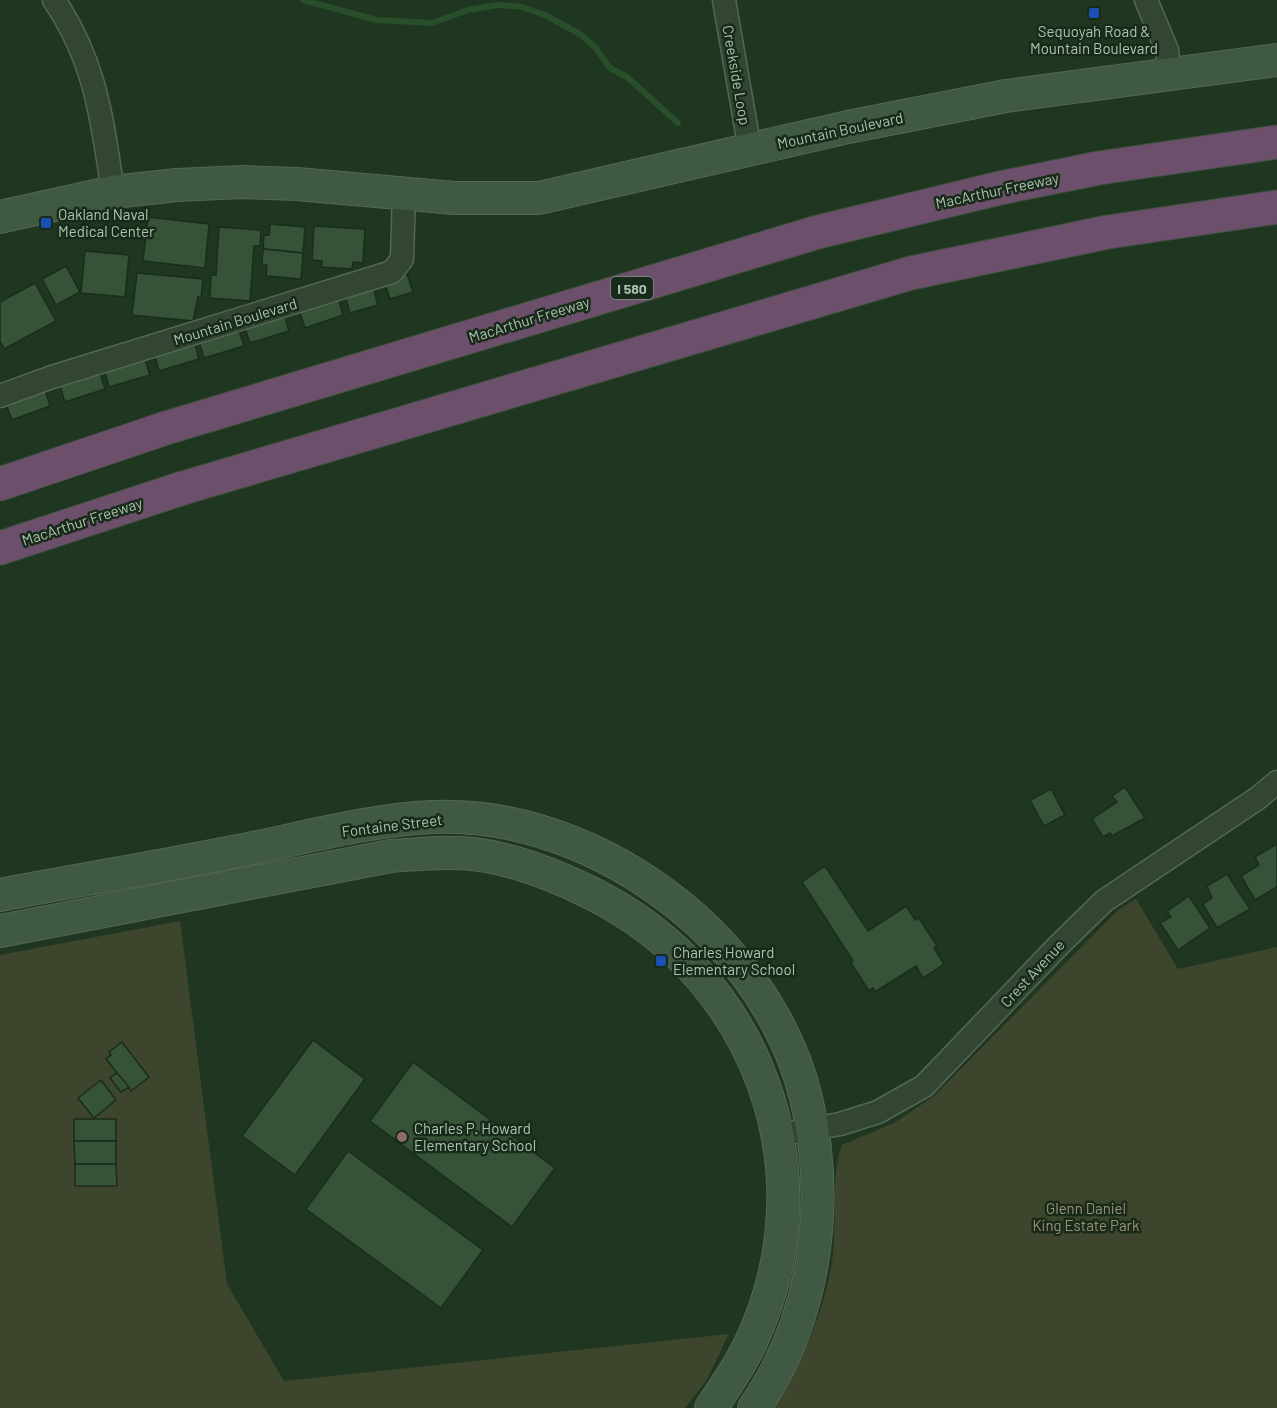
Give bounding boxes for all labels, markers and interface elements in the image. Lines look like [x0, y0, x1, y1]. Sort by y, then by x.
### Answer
marker: Sequoyah Road & Mountain Boulevard [1087, 6, 1101, 20]
place label: Sequoyah Road & Mountain Boulevard [1030, 22, 1158, 57]
street label: Creekside Loop [719, 24, 755, 126]
street label: Mountain Boulevard [775, 108, 905, 152]
street label: MacArthur Freeway [934, 168, 1060, 212]
place label: Oakland Naval Medical Center [58, 205, 155, 240]
marker: Oakland Naval Medical Center [39, 216, 53, 230]
road number: I 580 [611, 277, 653, 299]
street label: MacArthur Freeway [466, 292, 592, 346]
street label: Mountain Boulevard [171, 294, 299, 348]
street label: MacArthur Freeway [19, 493, 145, 549]
street label: Fontaine Street [341, 810, 443, 840]
street label: Crest Avenue [996, 936, 1068, 1010]
place label: Charles Howard Elementary School [673, 943, 795, 978]
marker: Charles Howard Elementary School [654, 954, 668, 968]
place label: Charles P. Howard Elementary School [414, 1119, 536, 1154]
marker: Charles P. Howard Elementary School [395, 1130, 409, 1144]
park label: Glenn Daniel King Estate Park [1032, 1199, 1140, 1234]

